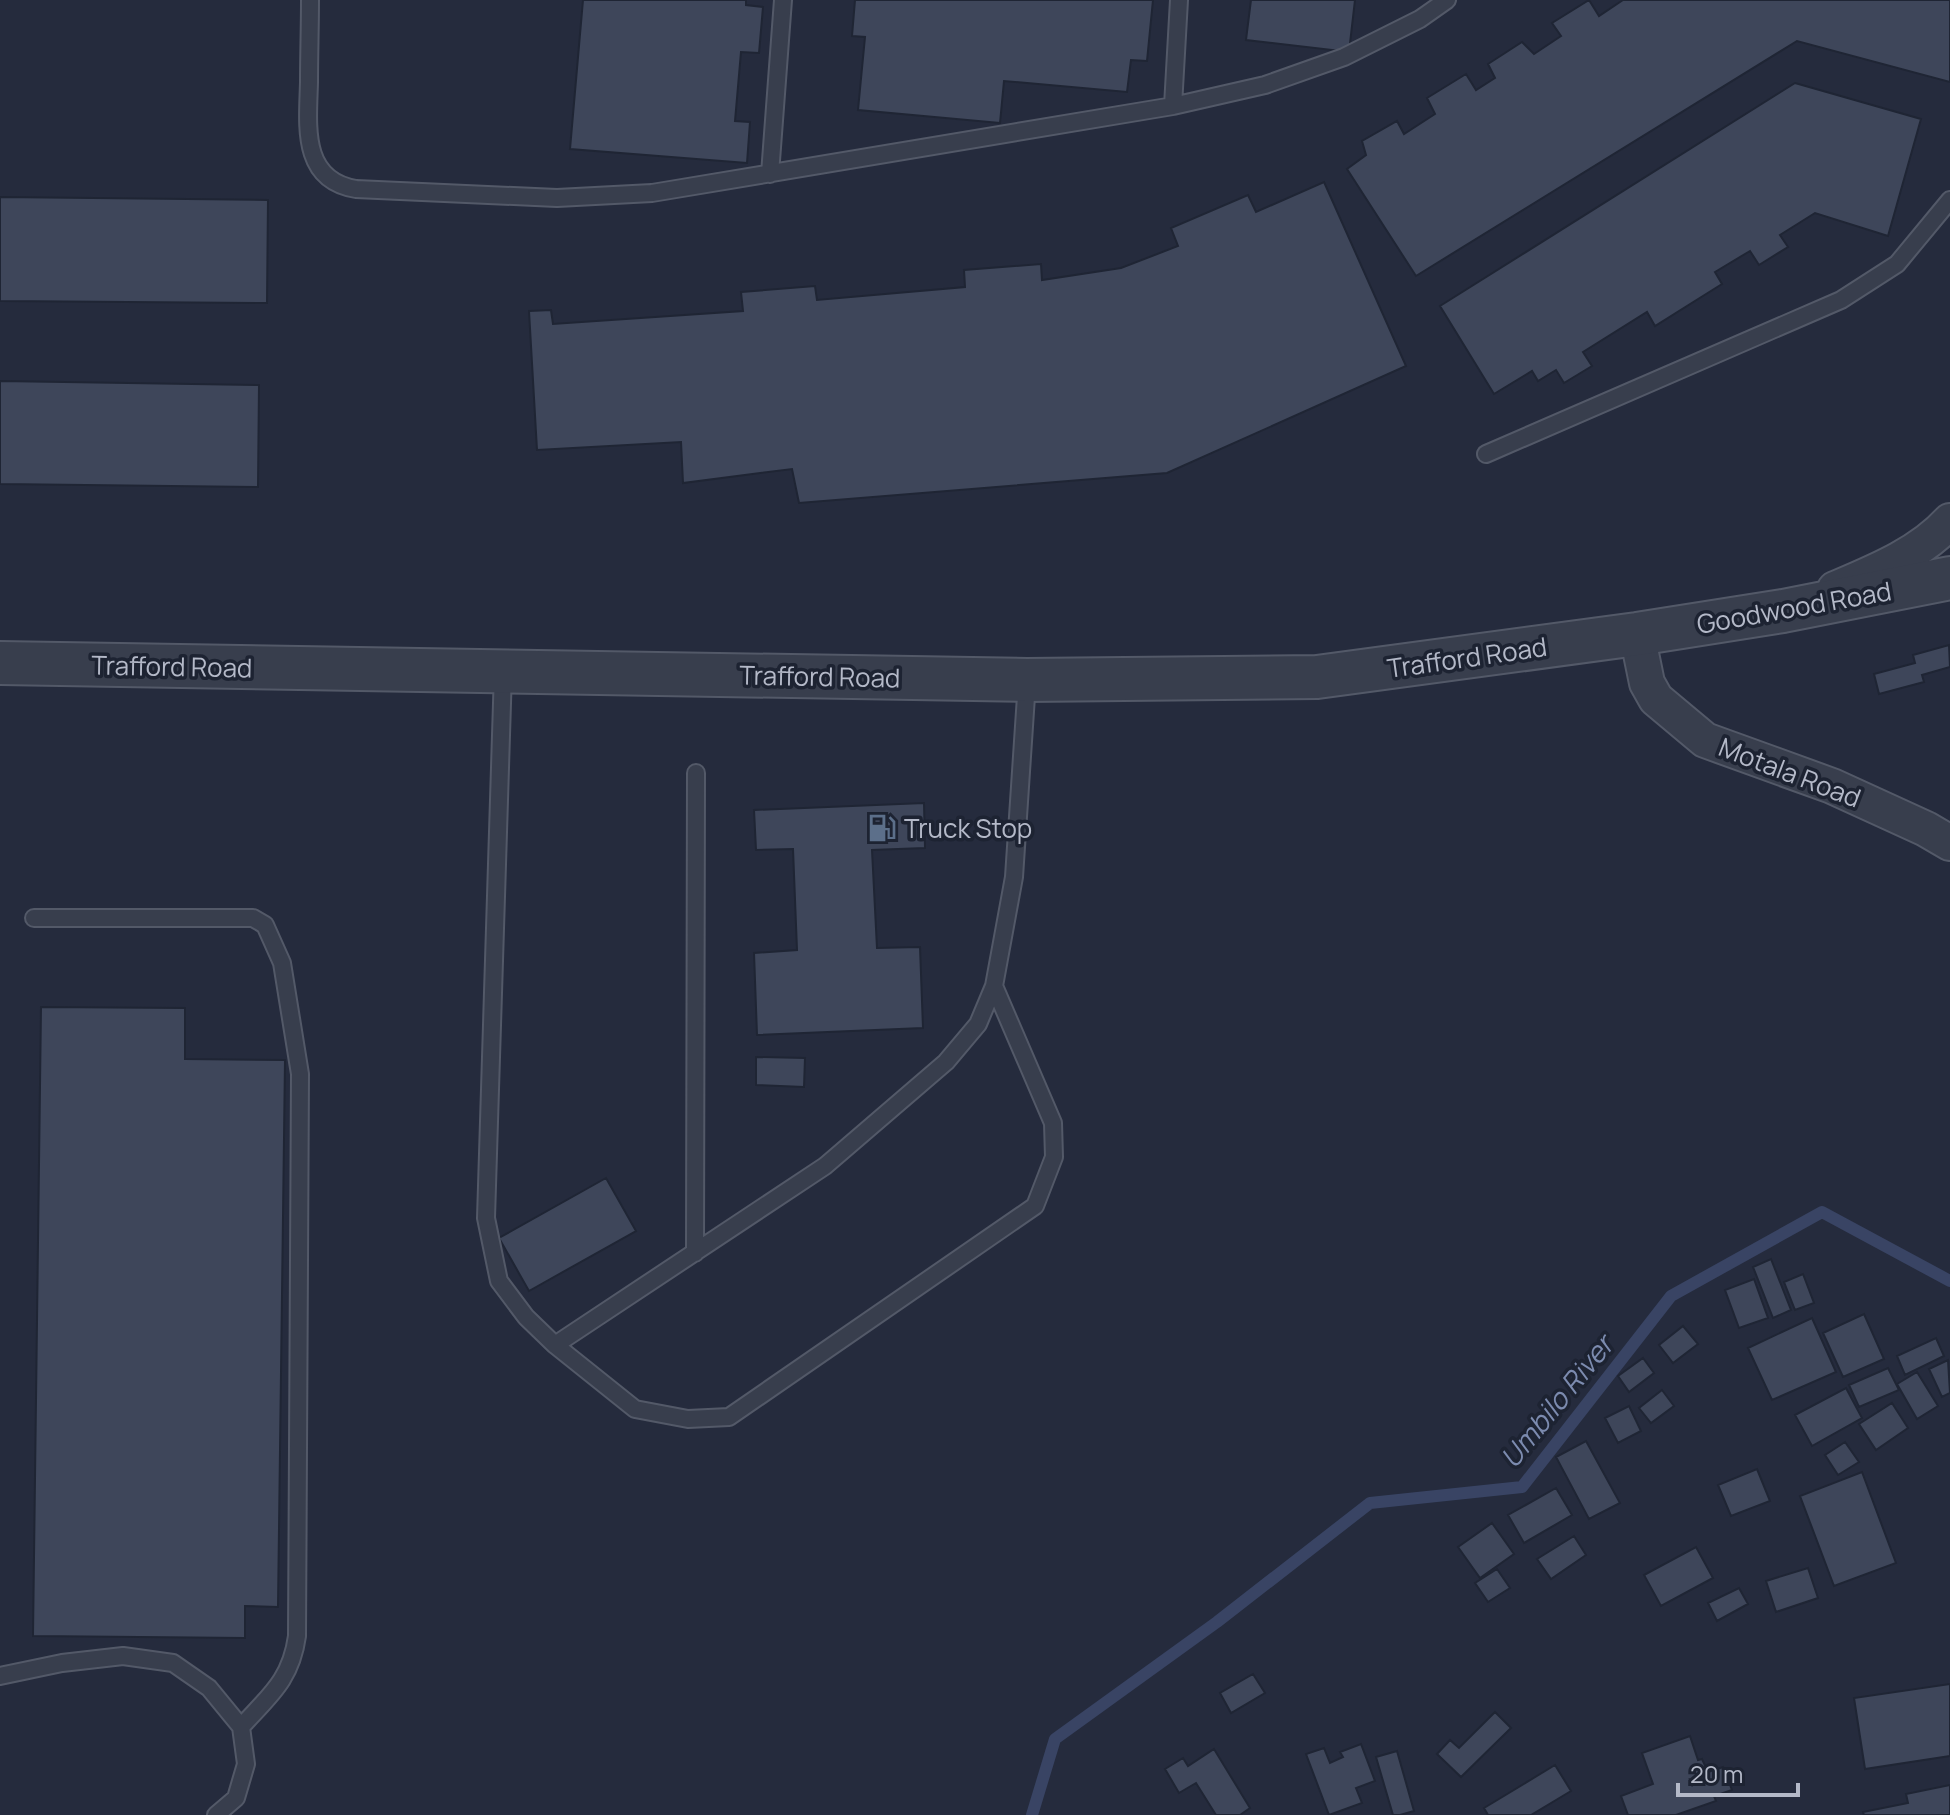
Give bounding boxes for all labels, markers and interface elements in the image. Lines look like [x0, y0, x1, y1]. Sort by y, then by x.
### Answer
street label: Goodwood Road [1694, 572, 1894, 642]
street label: Trafford Road [1385, 628, 1549, 686]
street label: Trafford Road [91, 647, 253, 685]
street label: Trafford Road [739, 657, 901, 695]
street label: Motala Road [1714, 728, 1866, 816]
place label: Truck Stop [904, 810, 1032, 846]
fuel station icon: Truck Stop [867, 813, 897, 843]
water label: Umbilo River [1491, 1324, 1623, 1475]
scale bar [1678, 1747, 1798, 1797]
text: 20 m [1690, 1757, 1743, 1790]

